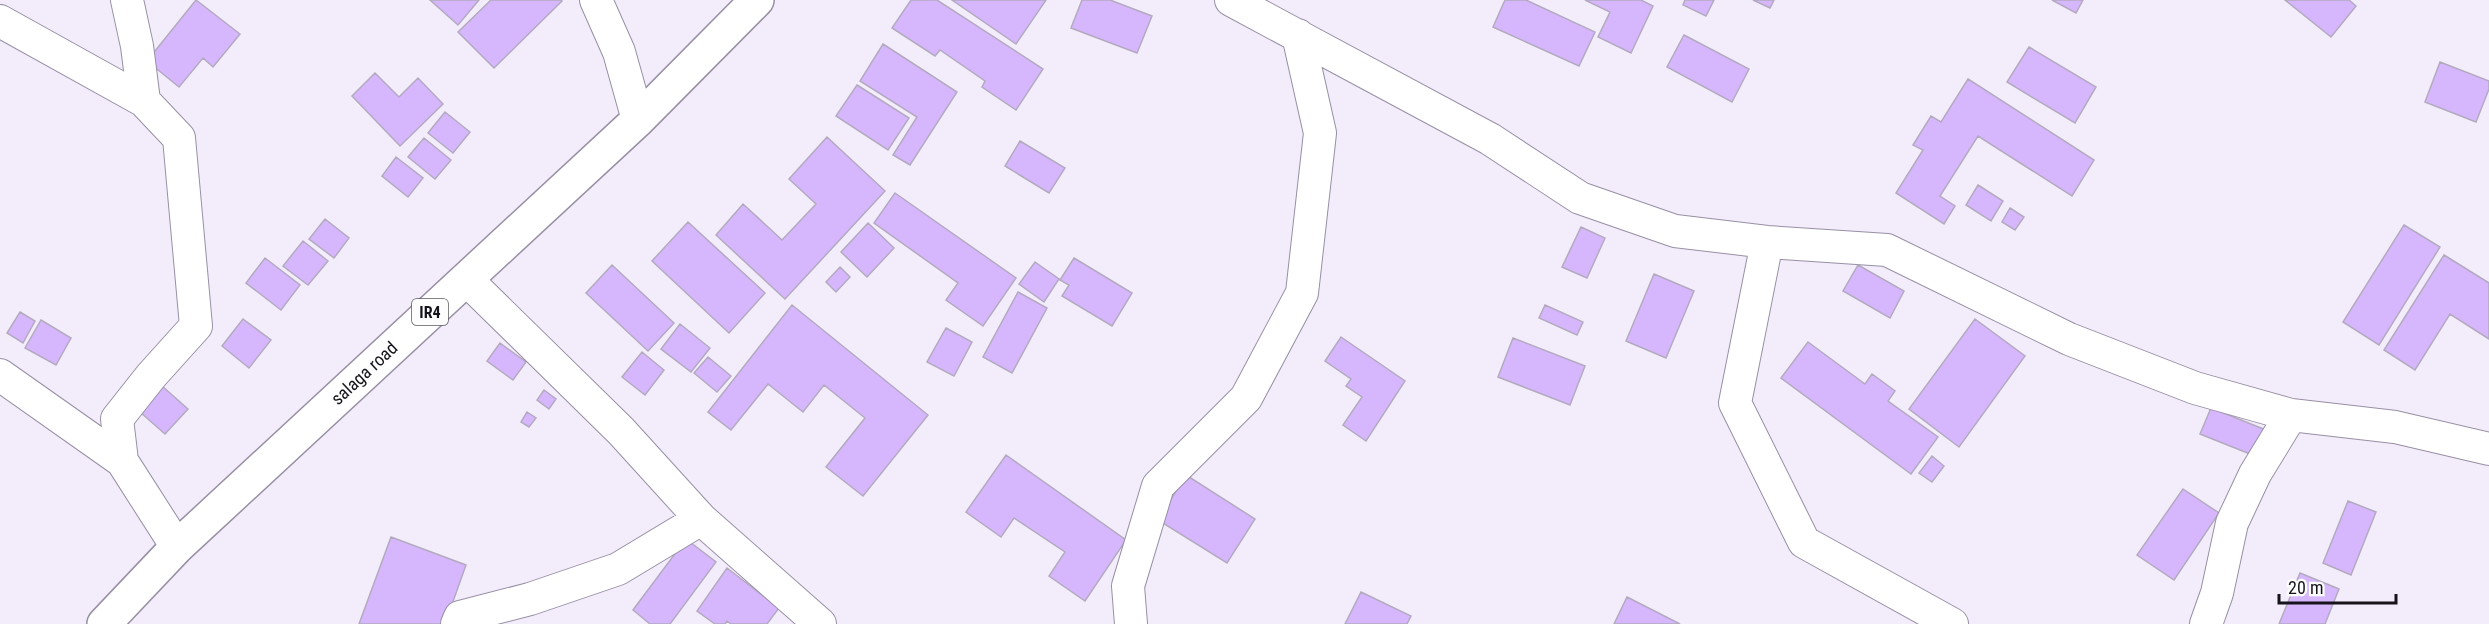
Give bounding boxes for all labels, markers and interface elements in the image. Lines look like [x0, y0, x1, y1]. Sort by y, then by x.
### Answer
road number: IR4 [412, 299, 448, 325]
street label: salaga road [326, 337, 402, 409]
scale bar [2279, 567, 2396, 605]
text: 20 m [2288, 577, 2323, 598]

